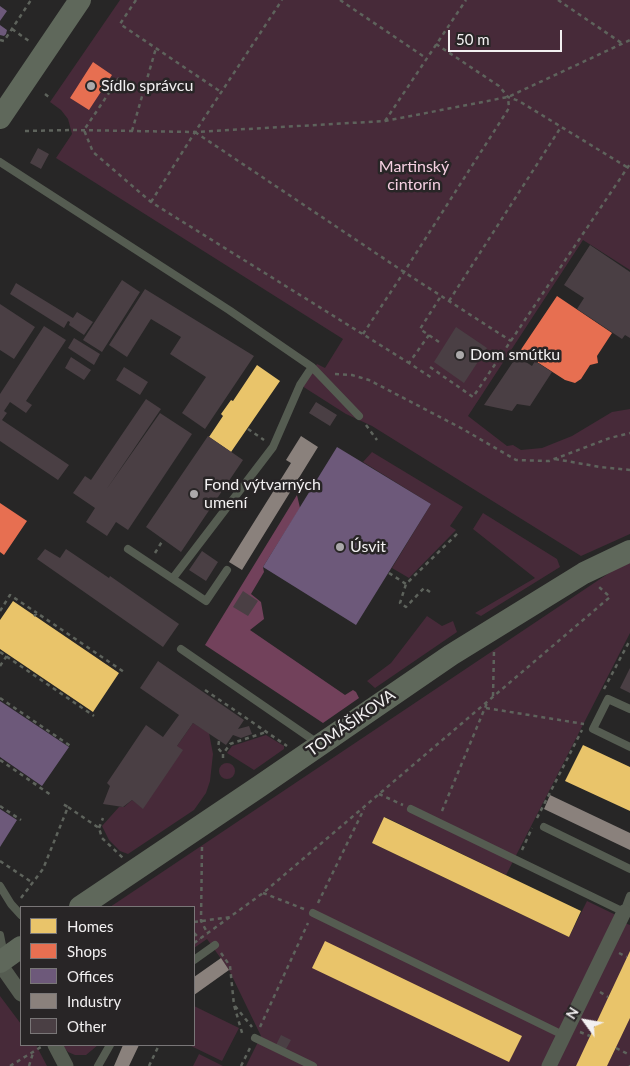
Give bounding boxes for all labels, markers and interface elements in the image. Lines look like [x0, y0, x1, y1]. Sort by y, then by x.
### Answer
scale bar [450, 20, 564, 52]
text: 50 m [456, 30, 490, 48]
place label: Sídlo správcu [101, 76, 193, 96]
marker: Sídlo správcu [85, 80, 97, 92]
park label: Martinský cintorín [379, 157, 449, 195]
place label: Dom smútku [470, 345, 560, 365]
marker: Dom smútku [454, 349, 466, 361]
place label: Fond výtvarných umení [204, 475, 321, 513]
marker: Fond výtvarných umení [188, 488, 200, 500]
place label: Úsvit [350, 537, 386, 557]
marker: Úsvit [334, 541, 346, 553]
street label: TOMÁŠIKOVA [303, 685, 399, 761]
legend [20, 906, 195, 1046]
text: Homes [67, 917, 113, 935]
text: Shops [67, 942, 107, 960]
text: Offices [67, 967, 114, 985]
text: Industry [67, 992, 121, 1010]
north arrow [560, 996, 610, 1046]
text: N [562, 1004, 582, 1022]
text: Other [67, 1017, 106, 1035]

